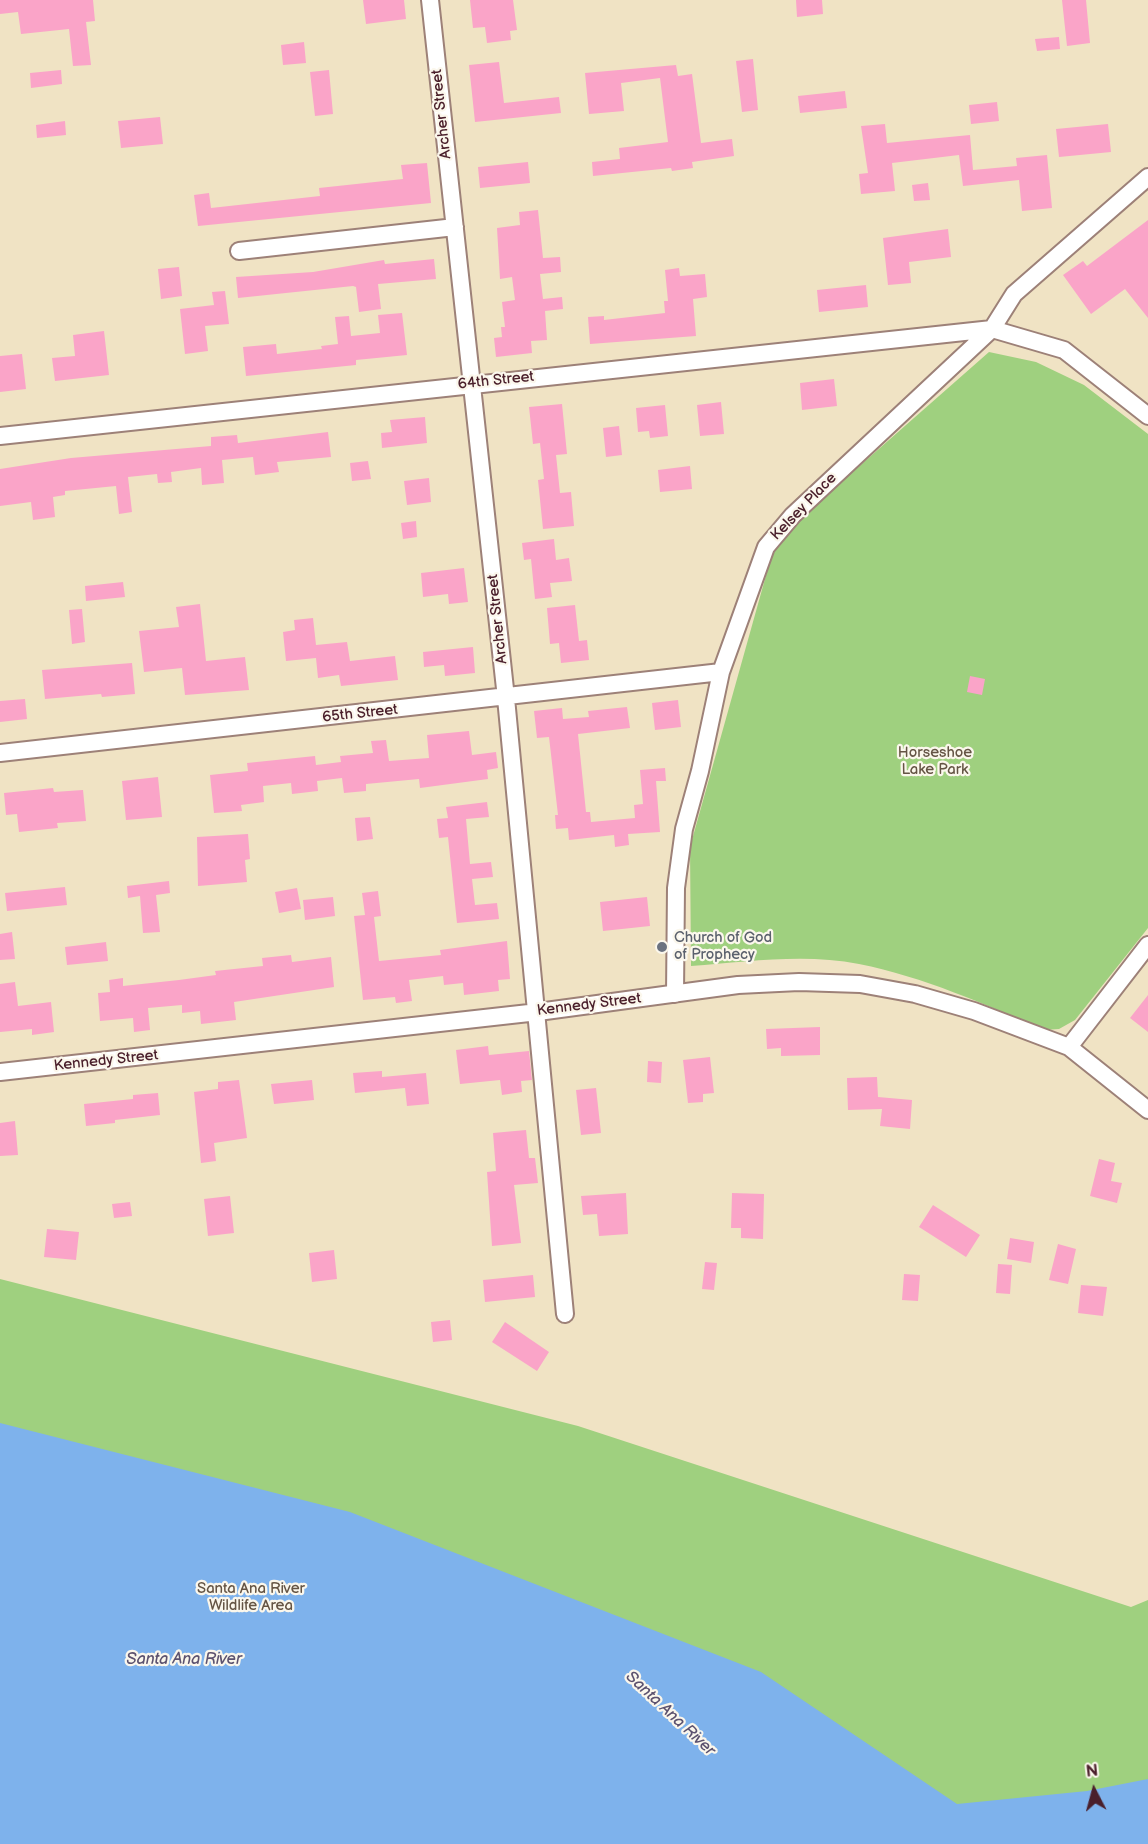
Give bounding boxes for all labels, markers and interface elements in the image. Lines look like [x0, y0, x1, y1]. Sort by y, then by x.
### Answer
street label: Archer Street [428, 68, 456, 160]
street label: 64th Street [457, 368, 535, 394]
street label: Kelsey Place [767, 470, 841, 544]
street label: Archer Street [484, 573, 512, 665]
street label: 65th Street [321, 701, 399, 727]
park label: Horseshoe Lake Park [898, 744, 972, 779]
place label: Church of God of Prophecy [674, 929, 772, 964]
marker: Church of God of Prophecy [655, 940, 669, 954]
street label: Kennedy Street [536, 990, 642, 1020]
street label: Kennedy Street [53, 1047, 159, 1075]
park label: Santa Ana River Wildlife Area [197, 1580, 305, 1615]
water label: Santa Ana River [126, 1650, 242, 1670]
water label: Santa Ana River [621, 1668, 719, 1760]
north arrow [1064, 1760, 1124, 1820]
text: N [1085, 1762, 1099, 1782]

